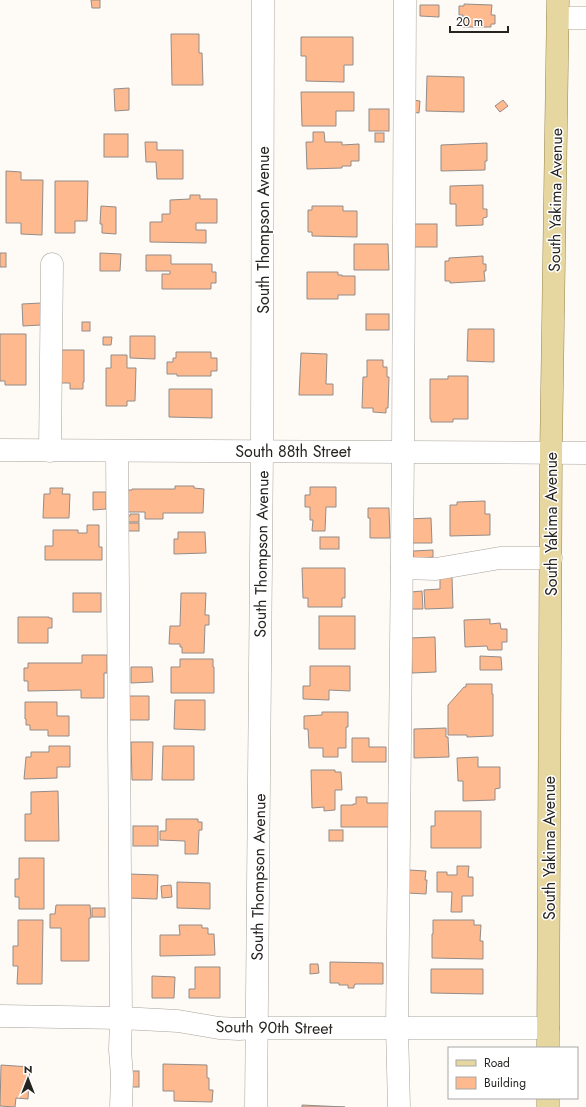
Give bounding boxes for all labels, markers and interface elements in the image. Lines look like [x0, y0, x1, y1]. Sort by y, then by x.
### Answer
scale bar [450, 8, 508, 34]
text: 20 m [456, 13, 483, 31]
street label: South Yakima Avenue [543, 128, 568, 272]
street label: South Thompson Avenue [252, 146, 275, 314]
street label: South 88th Street [235, 440, 351, 463]
street label: South Yakima Avenue [540, 452, 563, 596]
street label: South Thompson Avenue [249, 470, 274, 638]
street label: South Yakima Avenue [538, 776, 561, 920]
street label: South Thompson Avenue [246, 793, 271, 961]
street label: South 90th Street [215, 1015, 333, 1040]
legend [448, 1047, 578, 1099]
text: Road [484, 1054, 510, 1072]
north arrow [8, 1059, 48, 1099]
text: N [24, 1061, 32, 1077]
text: Building [484, 1074, 526, 1092]

